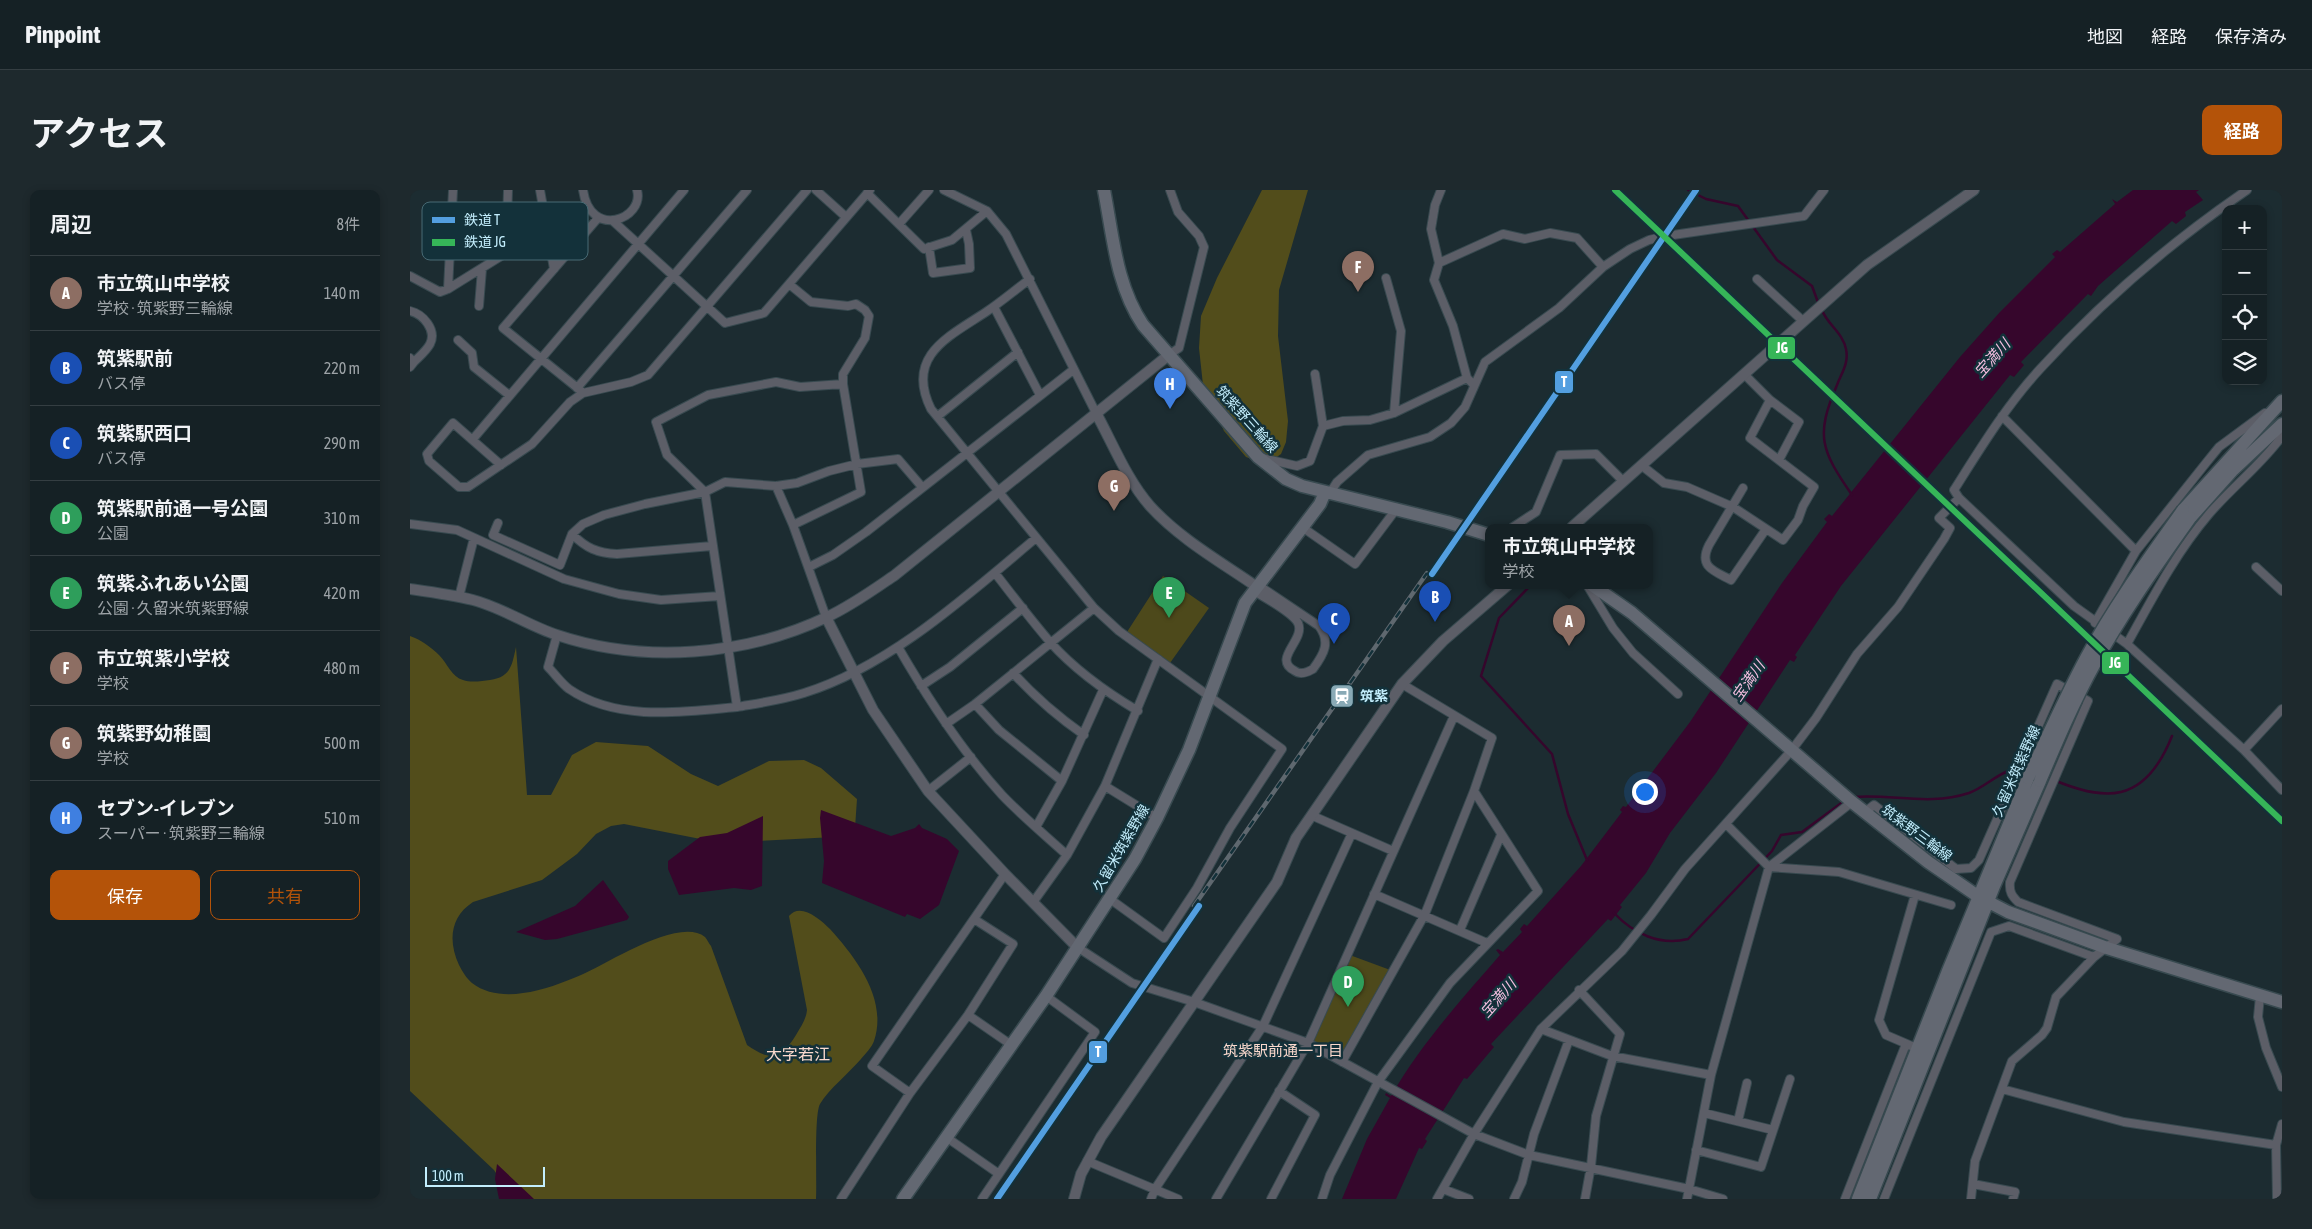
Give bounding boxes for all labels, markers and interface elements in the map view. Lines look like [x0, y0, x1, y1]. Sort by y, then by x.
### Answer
text: Pinpoint [25, 21, 100, 48]
text: 地図 [2087, 26, 2123, 47]
text: 経路 [2151, 26, 2187, 47]
text: 保存済み [2215, 26, 2287, 47]
button: 経路 [2202, 105, 2282, 155]
text: アクセス [30, 113, 168, 153]
legend [422, 202, 588, 260]
map controls [2222, 205, 2267, 385]
button: + [2222, 205, 2267, 250]
text: 周辺 [50, 212, 92, 236]
text: 鉄道 T [464, 212, 500, 228]
text: 8件 [336, 215, 360, 233]
text: 鉄道 JG [464, 234, 506, 250]
button: − [2222, 250, 2267, 295]
pin: F [1342, 251, 1374, 292]
text: 市立筑山中学校 [97, 272, 230, 294]
text: A [62, 284, 70, 302]
text: 140 m [324, 284, 360, 302]
button: locate [2222, 295, 2267, 340]
text: 学校 · 筑紫野三輪線 [97, 299, 233, 317]
water label: 宝満川 [1971, 334, 2015, 380]
line badge: JG [1767, 336, 1796, 360]
text: JG [1775, 340, 1789, 356]
button: layers [2222, 340, 2267, 385]
text: 筑紫駅前 [97, 347, 173, 369]
text: B [62, 359, 70, 377]
text: 220 m [324, 359, 360, 377]
pin: H [1154, 368, 1186, 409]
line badge: T [1554, 370, 1574, 394]
text: バス停 [97, 374, 145, 392]
text: T [1561, 374, 1568, 390]
street label: 筑紫野三輪線 [1213, 382, 1281, 456]
text: 筑紫駅西口 [97, 422, 192, 444]
text: C [62, 434, 70, 452]
text: 290 m [324, 434, 360, 452]
text: バス停 [97, 449, 145, 467]
pin: G [1098, 470, 1130, 511]
text: 筑紫駅前通一号公園 [97, 497, 268, 519]
text: D [62, 509, 70, 527]
text: 310 m [324, 509, 360, 527]
text: 公園 [97, 524, 129, 542]
popup [1485, 524, 1653, 589]
text: 市立筑山中学校 [1502, 535, 1636, 557]
text: 学校 [1502, 562, 1535, 580]
text: 筑紫ふれあい公園 [97, 572, 249, 594]
pin: E [1153, 577, 1185, 618]
pin: B [1419, 581, 1451, 622]
text: E [63, 584, 69, 602]
text: 420 m [324, 584, 360, 602]
text: 公園 · 久留米筑紫野線 [97, 599, 249, 617]
pin: C [1318, 603, 1350, 644]
pin: A [1553, 605, 1585, 646]
text: 市立筑紫小学校 [97, 647, 230, 669]
line badge: JG [2101, 651, 2130, 675]
text: JG [2108, 655, 2122, 671]
water label: 宝満川 [1728, 656, 1769, 704]
text: F [63, 659, 69, 677]
text: 480 m [324, 659, 360, 677]
text: 学校 [97, 674, 129, 692]
station icon: 筑紫 [1329, 683, 1355, 709]
place label: 筑紫 [1360, 688, 1388, 704]
text: 筑紫野幼稚園 [97, 722, 211, 744]
street label: 久留米筑紫野線 [1989, 723, 2043, 819]
text: G [62, 734, 70, 752]
text: 500 m [324, 734, 360, 752]
text: 学校 [97, 749, 129, 767]
your location [1632, 779, 1658, 805]
text: セブン-イレブン [97, 797, 235, 819]
street label: 筑紫野三輪線 [1879, 801, 1955, 865]
street label: 久留米筑紫野線 [1090, 802, 1152, 894]
text: H [61, 809, 71, 827]
text: 510 m [324, 809, 360, 827]
text: スーパー · 筑紫野三輪線 [97, 824, 265, 842]
button: 保存 [50, 870, 200, 920]
button: 共有 [210, 870, 360, 920]
pin: D [1332, 966, 1364, 1007]
water label: 宝満川 [1477, 974, 1521, 1020]
line badge: T [1088, 1040, 1108, 1064]
district label: 筑紫駅前通一丁目 [1223, 1042, 1343, 1059]
text: T [1095, 1044, 1102, 1060]
district label: 大字若江 [766, 1045, 830, 1063]
scale bar [425, 1164, 545, 1187]
text: 100 m [432, 1168, 464, 1184]

